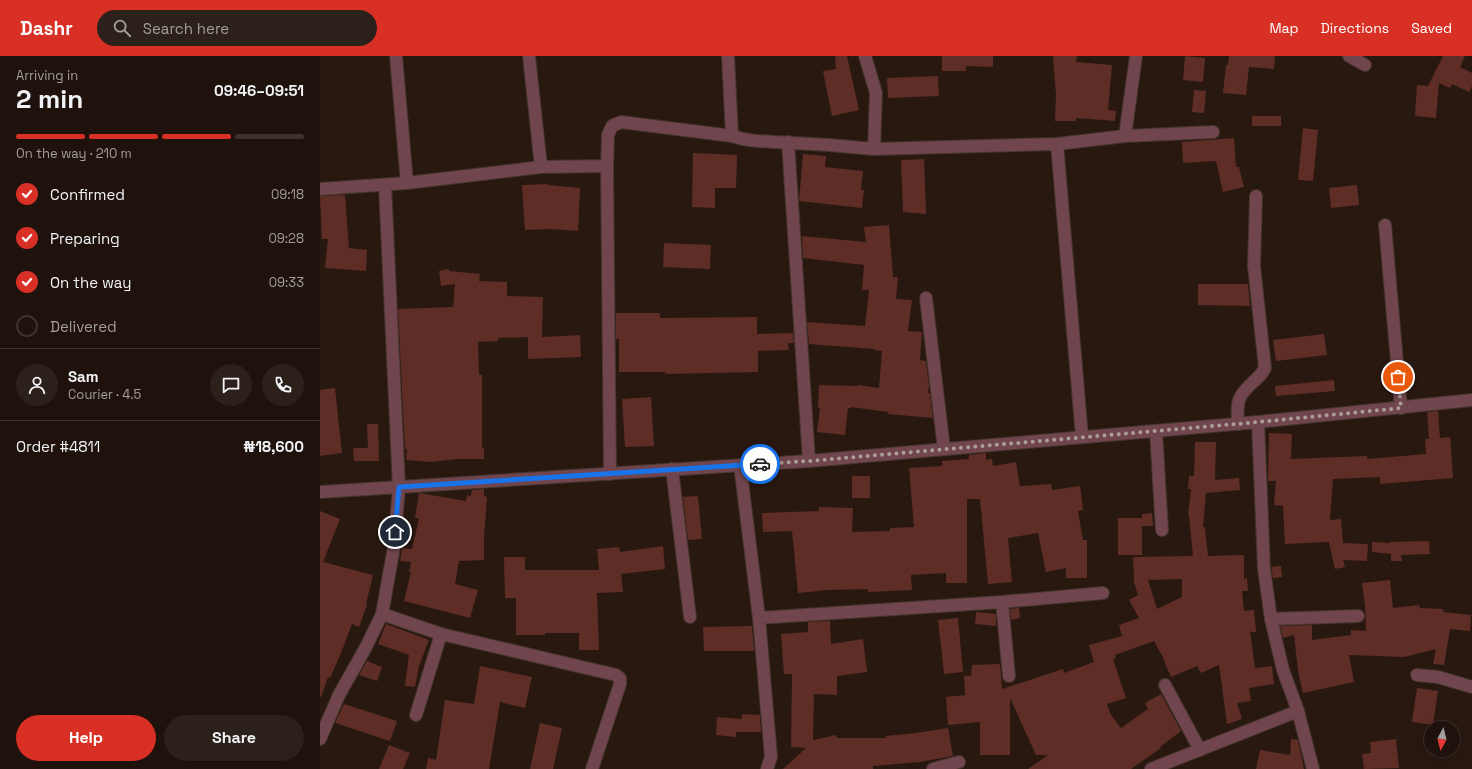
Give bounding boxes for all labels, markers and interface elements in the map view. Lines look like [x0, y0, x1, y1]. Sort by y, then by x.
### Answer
search box [97, 10, 377, 46]
text: Dashr [20, 16, 73, 41]
icon: search [111, 17, 133, 39]
text: Search here [143, 19, 229, 38]
text: Map [1269, 19, 1299, 37]
text: Directions [1321, 19, 1389, 37]
text: Saved [1411, 19, 1452, 37]
text: Arriving in [16, 67, 78, 84]
text: 09:46–09:51 [214, 81, 304, 100]
text: 2 min [16, 82, 83, 116]
text: On the way · 210 m [16, 145, 132, 162]
icon: check [16, 183, 38, 205]
text: Confirmed [50, 185, 125, 204]
text: 09:18 [271, 186, 304, 203]
icon: check [16, 227, 38, 249]
text: Preparing [50, 229, 120, 248]
text: 09:28 [268, 230, 304, 247]
icon: check [16, 271, 38, 293]
text: On the way [50, 273, 131, 292]
text: 09:33 [269, 274, 304, 291]
text: Delivered [50, 317, 117, 336]
pin [1381, 360, 1415, 394]
button: person [16, 364, 58, 406]
button: chat [210, 364, 252, 406]
button: phone [262, 364, 304, 406]
icon: bag [1387, 366, 1409, 388]
text: Sam [68, 367, 99, 386]
text: Courier · 4.5 [68, 386, 141, 403]
text: Order #4811 [16, 437, 100, 456]
text: ₦18,600 [243, 437, 304, 456]
courier [740, 444, 780, 484]
icon: car [749, 453, 771, 475]
pin [378, 515, 412, 549]
icon: home [384, 521, 406, 543]
button: Help [16, 715, 156, 761]
button: Share [164, 715, 304, 761]
north arrow [1424, 721, 1460, 757]
map controls [1424, 721, 1460, 757]

